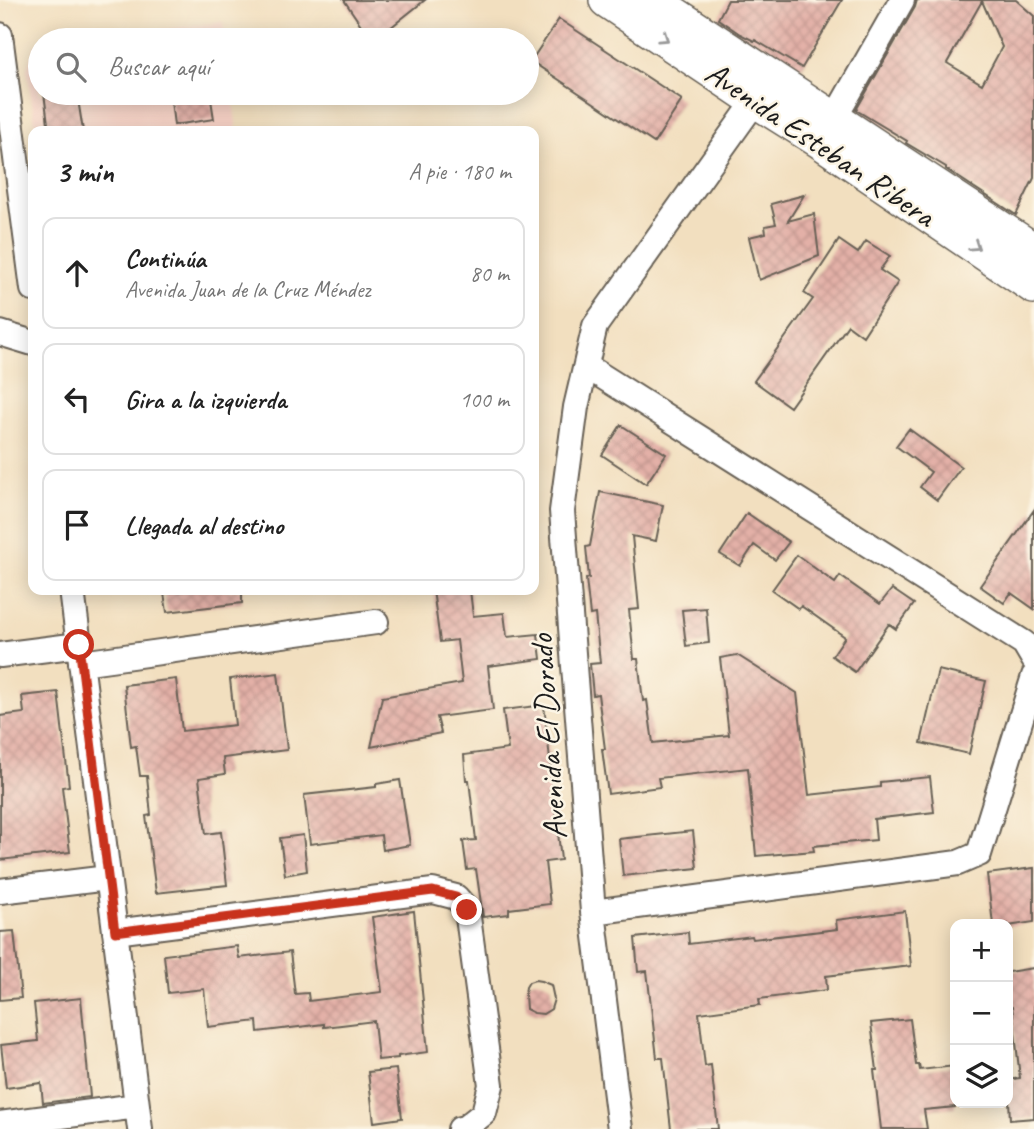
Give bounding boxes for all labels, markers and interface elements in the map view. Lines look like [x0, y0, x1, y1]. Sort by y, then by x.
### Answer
search box [28, 28, 539, 105]
one-way arrow [656, 30, 669, 42]
icon: search [52, 48, 90, 86]
text: Buscar aquí [108, 50, 210, 83]
street label: Avenida Esteban Ribera [697, 51, 945, 237]
text: 3 min [56, 153, 113, 191]
text: A pie · 180 m [408, 157, 511, 186]
one-way arrow [967, 238, 980, 250]
text: Continúa [125, 242, 206, 275]
icon: ahead [58, 254, 96, 292]
text: 80 m [470, 259, 509, 288]
text: Avenida Juan de la Cruz Méndez [125, 275, 371, 304]
icon: left [58, 380, 96, 418]
text: Gira a la izquierda [125, 383, 286, 416]
text: 100 m [460, 385, 509, 414]
icon: arrive [58, 506, 96, 544]
text: Llegada al destino [125, 509, 283, 542]
route start [63, 629, 94, 660]
street label: Avenida El Dorado [520, 632, 576, 841]
route end [451, 894, 482, 925]
map controls [950, 919, 1013, 1108]
button: + [950, 919, 1013, 982]
button: − [950, 982, 1013, 1045]
button: layers [950, 1045, 1013, 1108]

